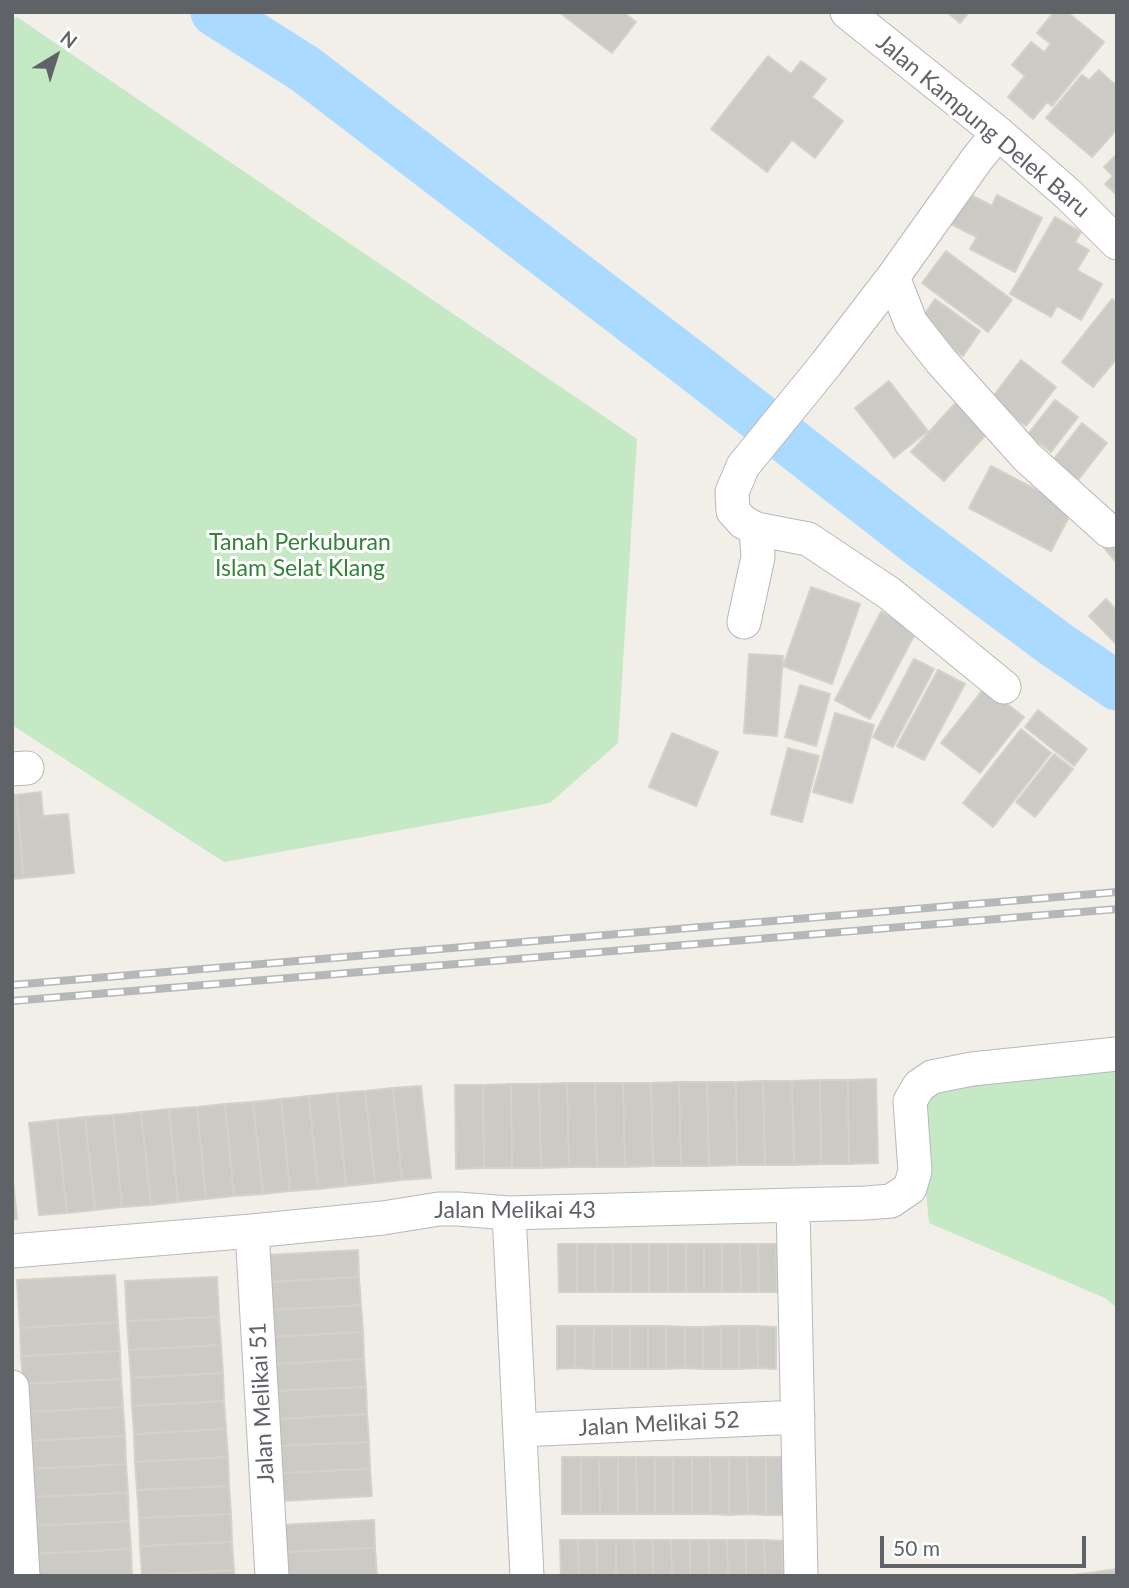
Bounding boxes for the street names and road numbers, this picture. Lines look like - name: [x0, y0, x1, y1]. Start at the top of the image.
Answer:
- street label: Jalan Kampung Delek Baru: [871, 29, 1095, 223]
- street label: Jalan Melikai 43: [434, 1197, 596, 1225]
- street label: Jalan Melikai 51: [244, 1322, 280, 1484]
- street label: Jalan Melikai 52: [578, 1406, 740, 1442]

